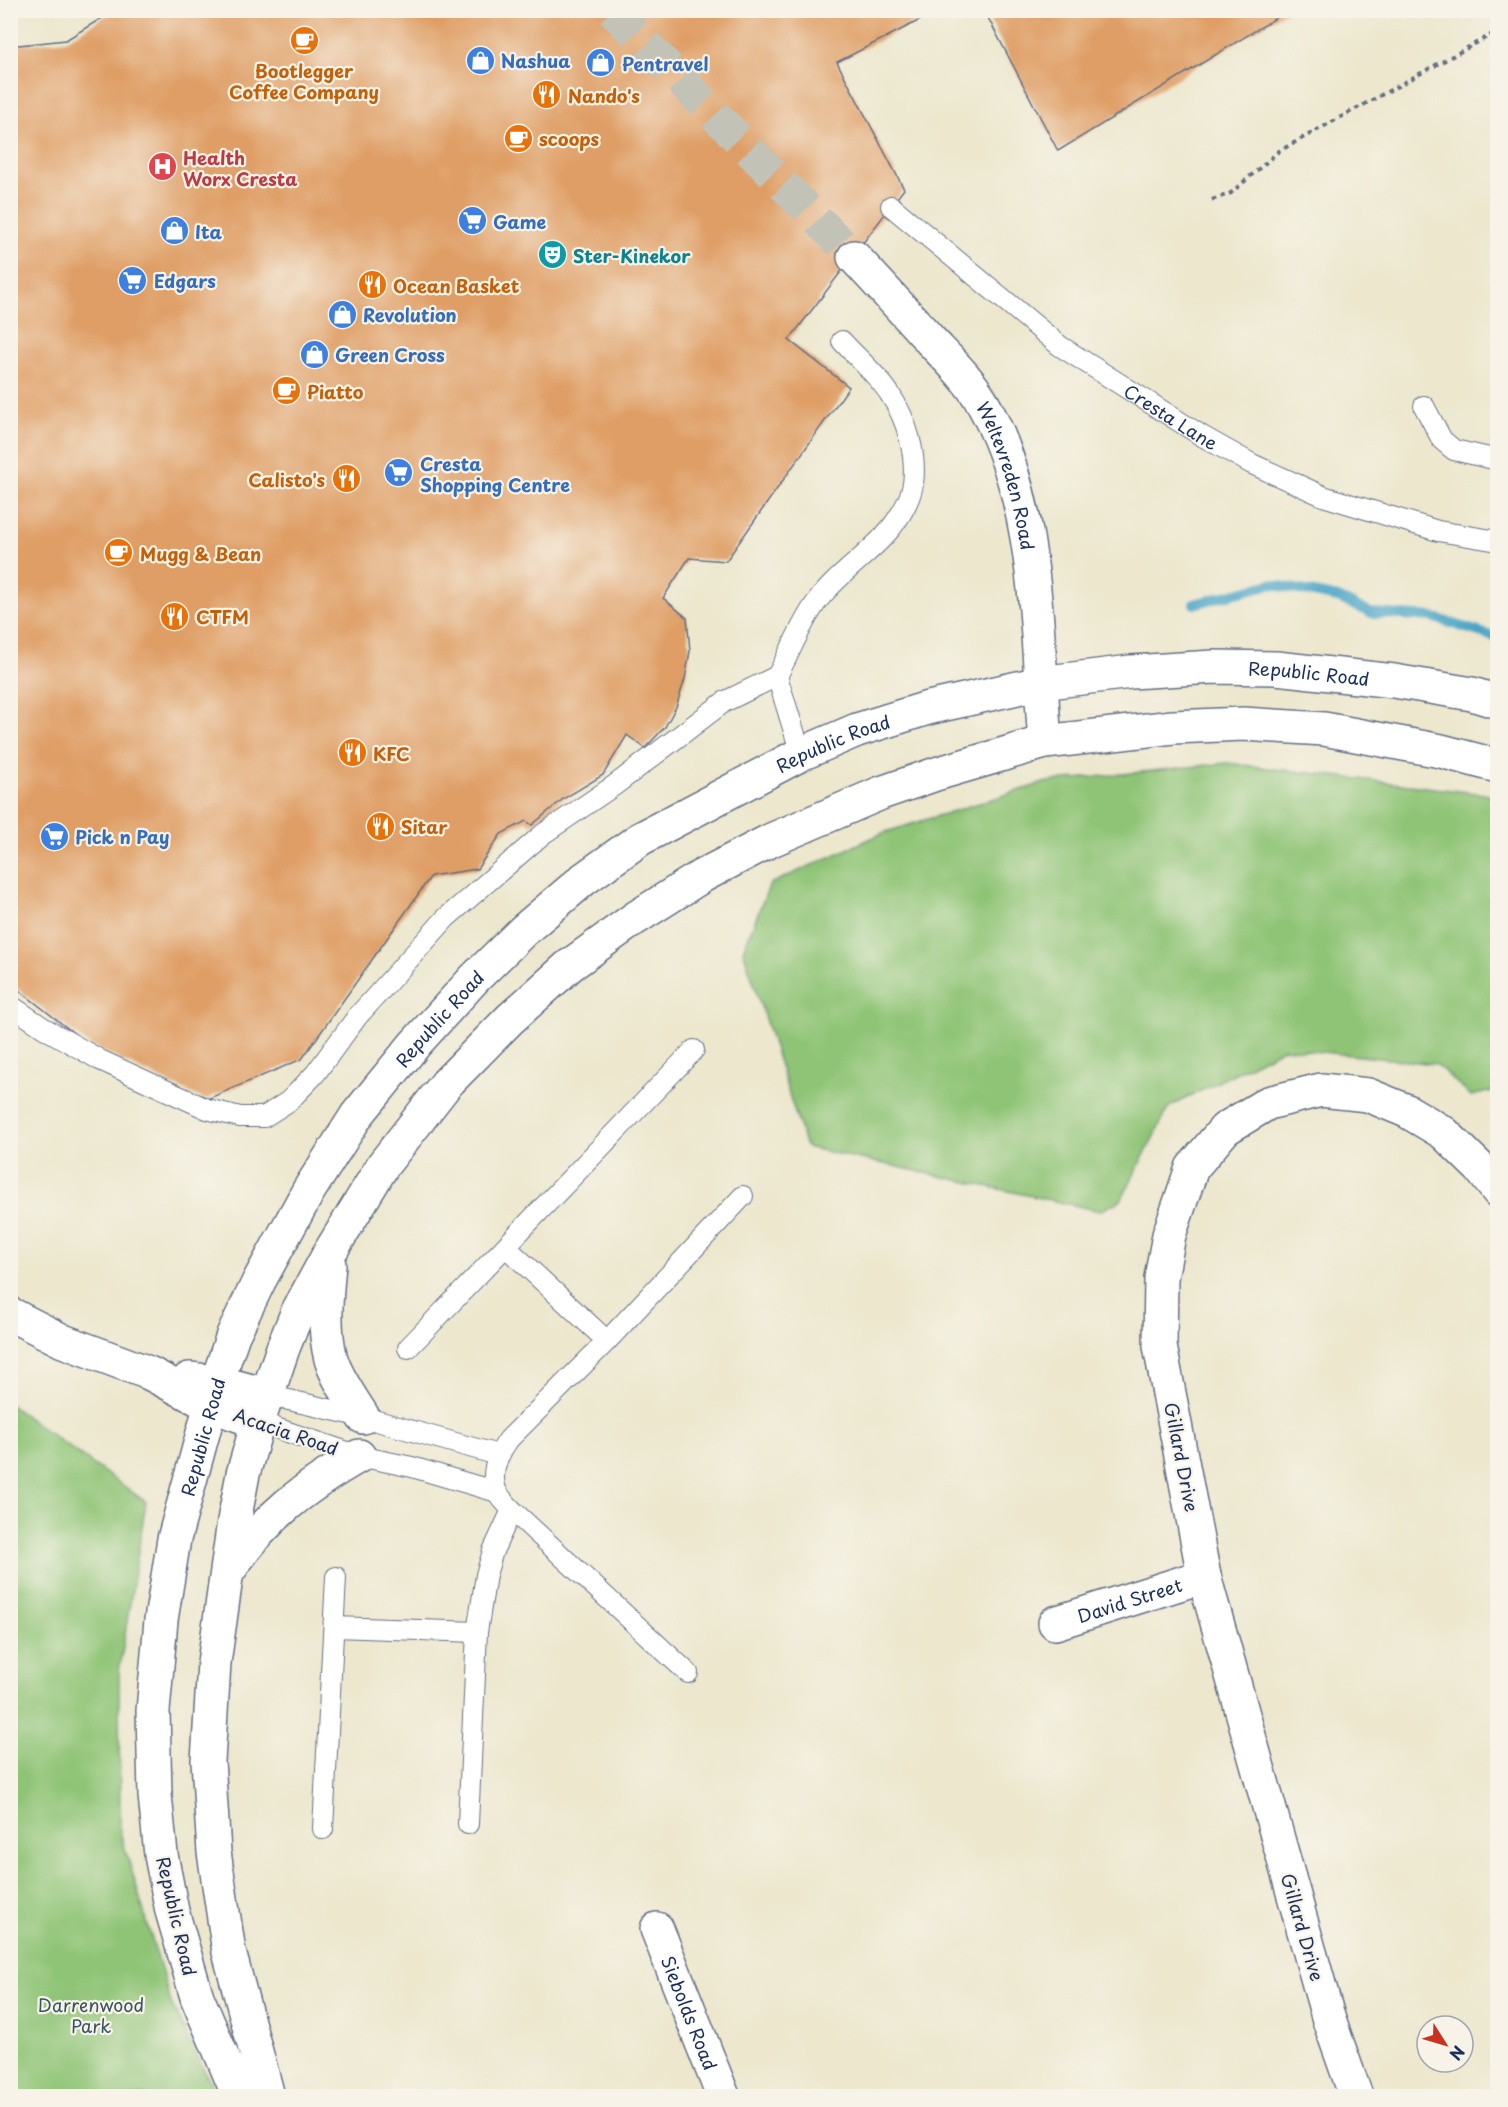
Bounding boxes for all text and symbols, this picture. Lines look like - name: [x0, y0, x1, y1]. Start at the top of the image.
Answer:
- cafe icon: Bootlegger Coffee Company: [288, 25, 320, 57]
- shop icon: Nashua: [464, 44, 496, 76]
- place label: Nashua: [501, 47, 571, 74]
- shop icon: Pentravel: [585, 47, 617, 79]
- place label: Pentravel: [622, 50, 708, 77]
- place label: Bootlegger Coffee Company: [229, 57, 379, 105]
- restaurant icon: Nando's: [531, 79, 563, 111]
- place label: Nando's: [568, 82, 640, 109]
- cafe icon: scoops: [502, 122, 534, 154]
- place label: scoops: [539, 125, 600, 152]
- place label: Health Worx Cresta: [183, 144, 297, 192]
- hospital icon: Health Worx Cresta: [146, 151, 178, 183]
- supermarket icon: Game: [456, 205, 488, 237]
- place label: Game: [493, 208, 546, 235]
- shop icon: Ita: [158, 215, 190, 247]
- place label: Ita: [195, 218, 223, 245]
- theatre icon: Ster-Kinekor: [536, 239, 568, 271]
- place label: Ster-Kinekor: [573, 242, 691, 269]
- supermarket icon: Edgars: [117, 264, 149, 296]
- place label: Edgars: [154, 267, 216, 294]
- restaurant icon: Ocean Basket: [356, 269, 388, 301]
- place label: Ocean Basket: [393, 272, 520, 299]
- shop icon: Revolution: [326, 298, 358, 330]
- place label: Revolution: [363, 301, 457, 328]
- shop icon: Green Cross: [298, 338, 330, 370]
- place label: Green Cross: [335, 341, 445, 368]
- cafe icon: Piatto: [270, 375, 302, 407]
- street label: Cresta Lane: [1119, 377, 1223, 456]
- place label: Piatto: [307, 378, 364, 405]
- street label: Weltevreden Road: [971, 396, 1042, 552]
- place label: Cresta Shopping Centre: [420, 450, 570, 498]
- supermarket icon: Cresta Shopping Centre: [383, 457, 415, 489]
- restaurant icon: Calisto's: [330, 463, 362, 495]
- place label: Calisto's: [248, 466, 325, 493]
- cafe icon: Mugg & Bean: [103, 537, 135, 569]
- place label: Mugg & Bean: [140, 540, 261, 567]
- restaurant icon: CTFM: [159, 600, 191, 632]
- place label: CTFM: [196, 603, 249, 630]
- street label: Republic Road: [1248, 654, 1371, 692]
- street label: Republic Road: [771, 707, 893, 779]
- restaurant icon: KFC: [336, 737, 368, 769]
- place label: KFC: [373, 740, 410, 767]
- restaurant icon: Sitar: [364, 810, 396, 842]
- place label: Sitar: [401, 813, 448, 840]
- supermarket icon: Pick n Pay: [38, 820, 70, 852]
- place label: Pick n Pay: [75, 823, 169, 850]
- street label: Republic Road: [388, 964, 489, 1072]
- street label: Republic Road: [173, 1374, 231, 1499]
- street label: Acacia Road: [230, 1400, 342, 1462]
- street label: Gillard Drive: [1158, 1400, 1206, 1514]
- street label: David Street: [1074, 1570, 1185, 1629]
- street label: Republic Road: [150, 1854, 204, 1978]
- street label: Gillard Drive: [1275, 1870, 1331, 1984]
- street label: Siebolds Road: [655, 1952, 725, 2074]
- park label: Darrenwood Park: [38, 1991, 144, 2039]
- north arrow: [1415, 2014, 1475, 2074]
- text: N: [1444, 2041, 1471, 2066]

